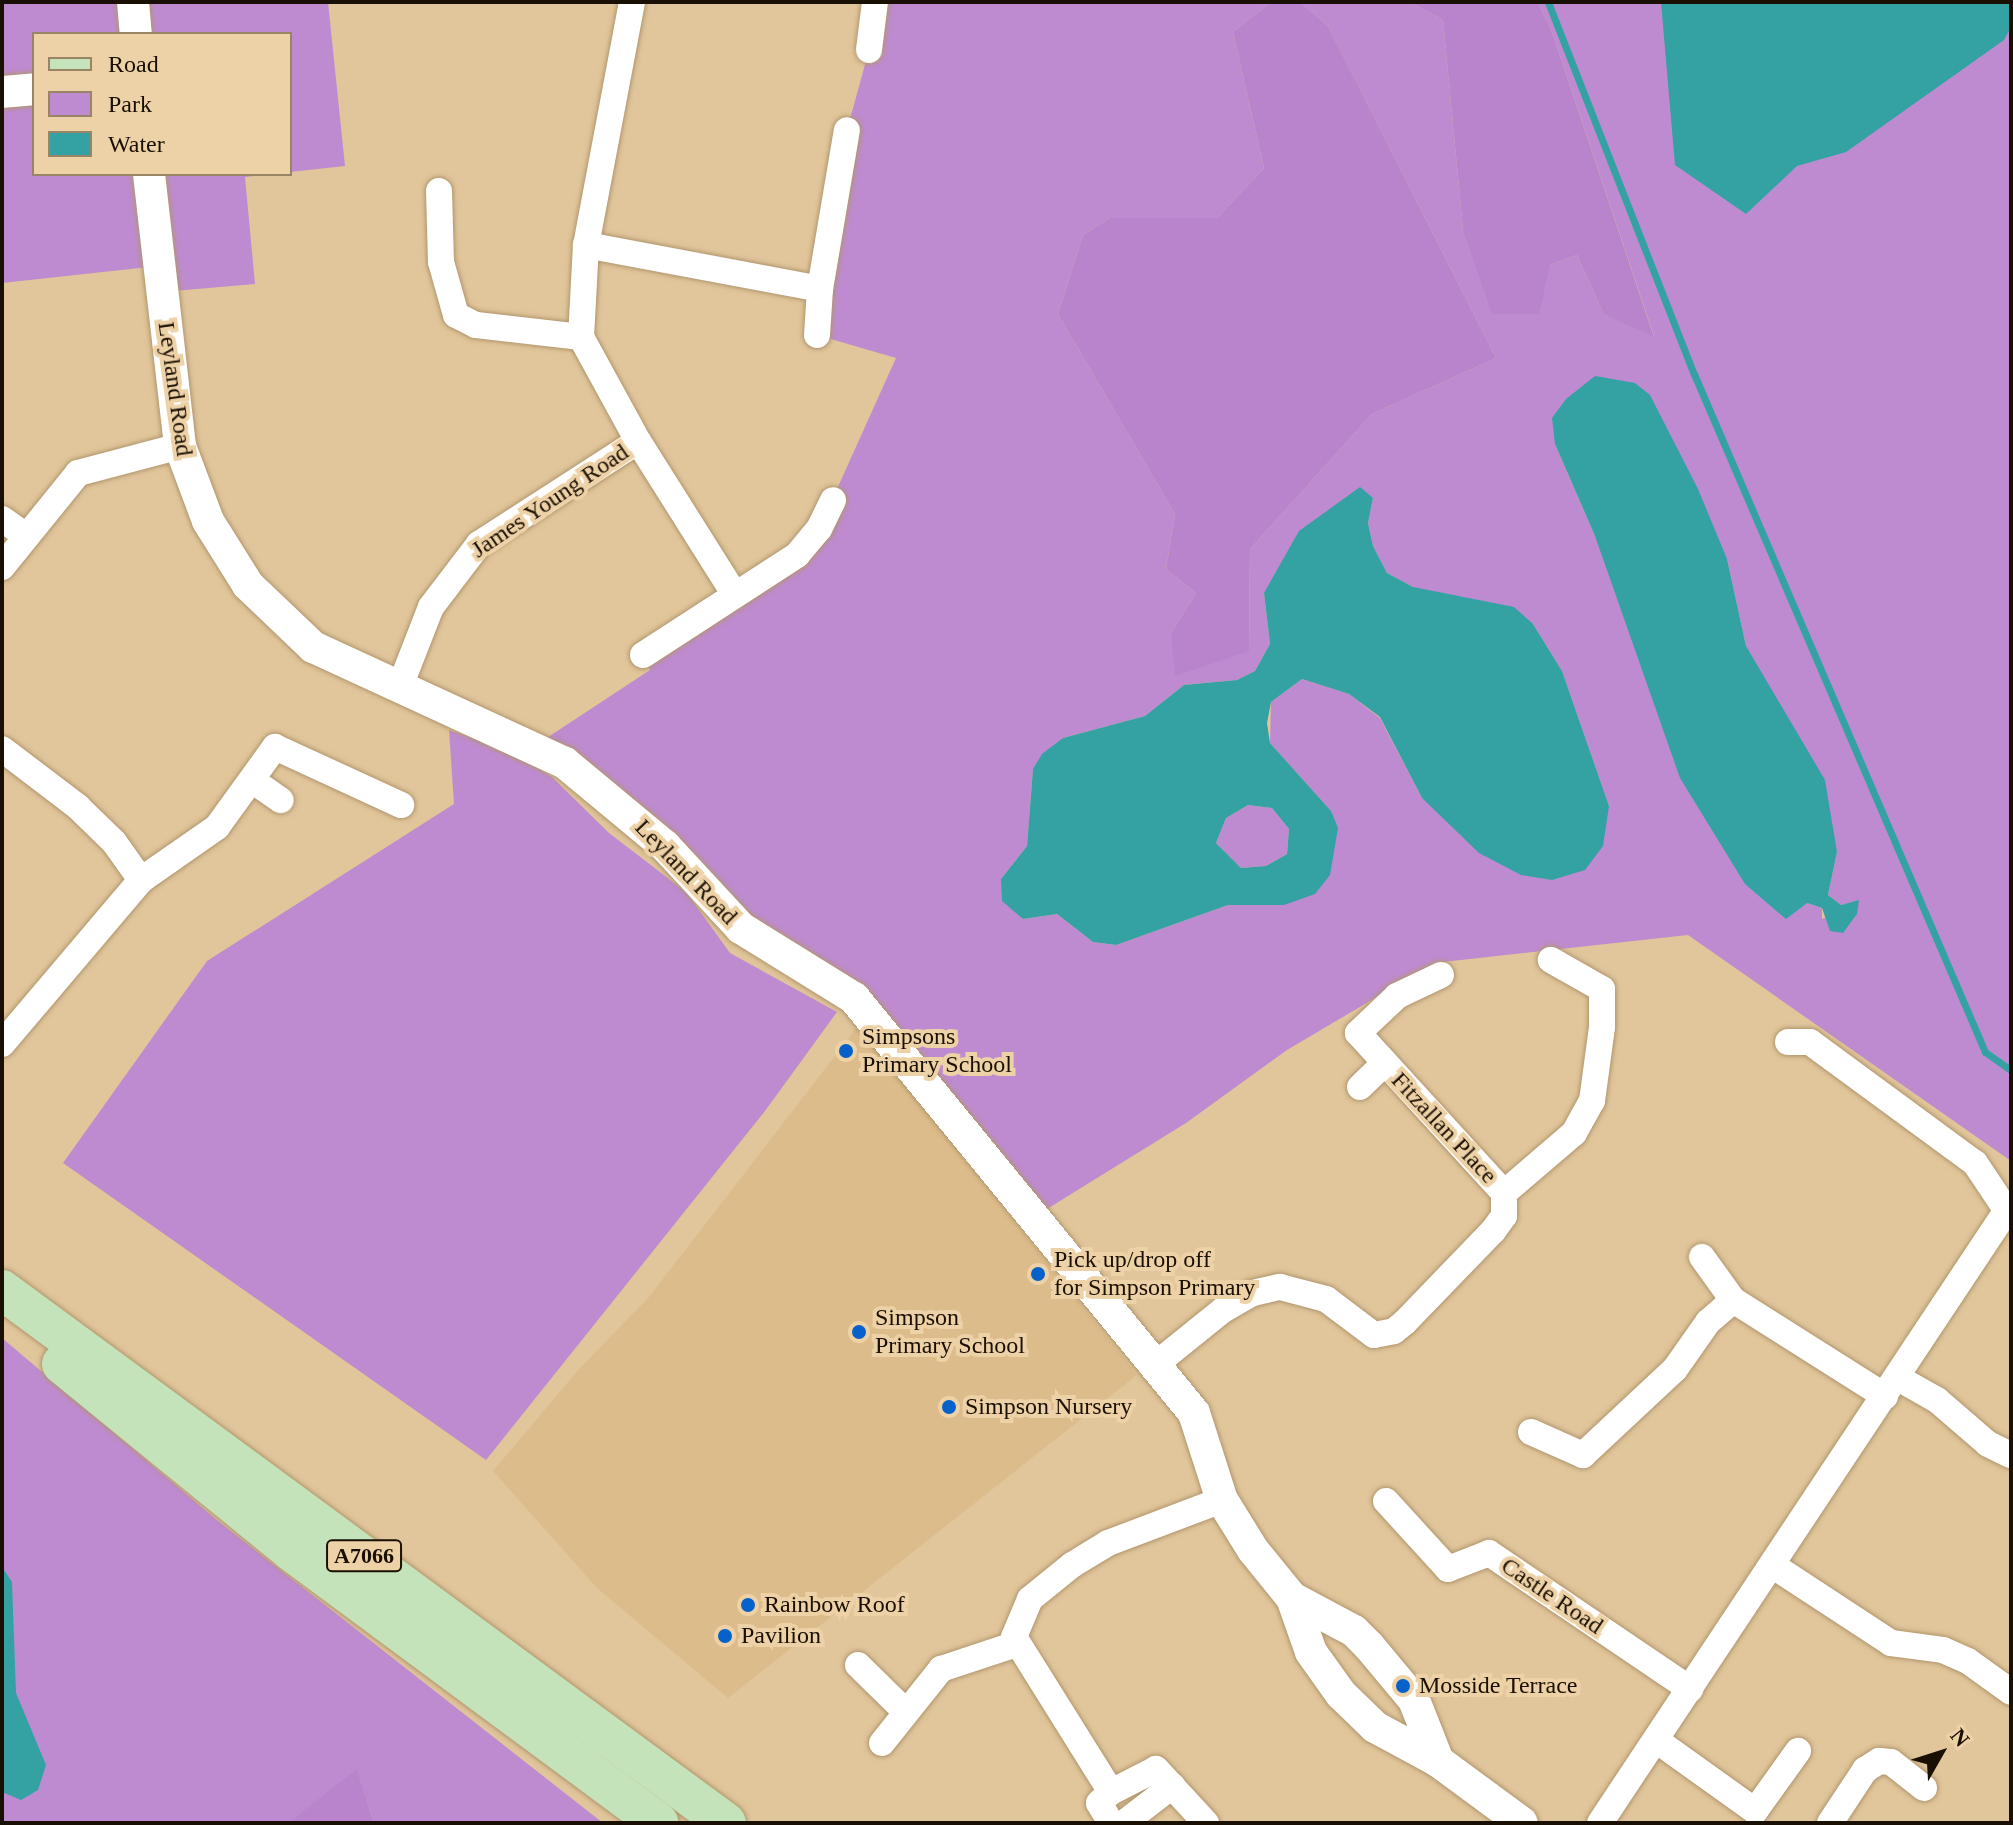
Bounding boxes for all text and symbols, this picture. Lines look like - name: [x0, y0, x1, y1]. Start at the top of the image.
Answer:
- legend: [32, 32, 292, 176]
- text: Road: [108, 51, 159, 77]
- text: Park: [108, 91, 152, 117]
- text: Water: [108, 131, 165, 157]
- street label: Leyland Road: [151, 320, 199, 458]
- street label: James Young Road: [466, 438, 634, 564]
- street label: Leyland Road: [629, 813, 743, 931]
- place label: Simpsons Primary School: [862, 1023, 1012, 1079]
- marker: Simpsons Primary School: [837, 1042, 855, 1060]
- street label: Fitzallan Place: [1385, 1066, 1503, 1190]
- place label: Pick up/drop off for Simpson Primary: [1054, 1246, 1255, 1302]
- marker: Pick up/drop off for Simpson Primary: [1029, 1265, 1047, 1283]
- place label: Simpson Primary School: [875, 1304, 1025, 1360]
- marker: Simpson Primary School: [850, 1323, 868, 1341]
- place label: Simpson Nursery: [965, 1393, 1132, 1421]
- marker: Simpson Nursery: [940, 1398, 958, 1416]
- road number: A7066: [326, 1538, 402, 1574]
- street label: Castle Road: [1496, 1551, 1608, 1641]
- place label: Rainbow Roof: [764, 1591, 905, 1619]
- marker: Rainbow Roof: [739, 1596, 757, 1614]
- place label: Pavilion: [741, 1622, 821, 1650]
- marker: Pavilion: [716, 1627, 734, 1645]
- place label: Mosside Terrace: [1419, 1672, 1578, 1700]
- marker: Mosside Terrace: [1394, 1677, 1412, 1695]
- north arrow: [1901, 1713, 1981, 1793]
- text: N: [1945, 1724, 1975, 1752]

